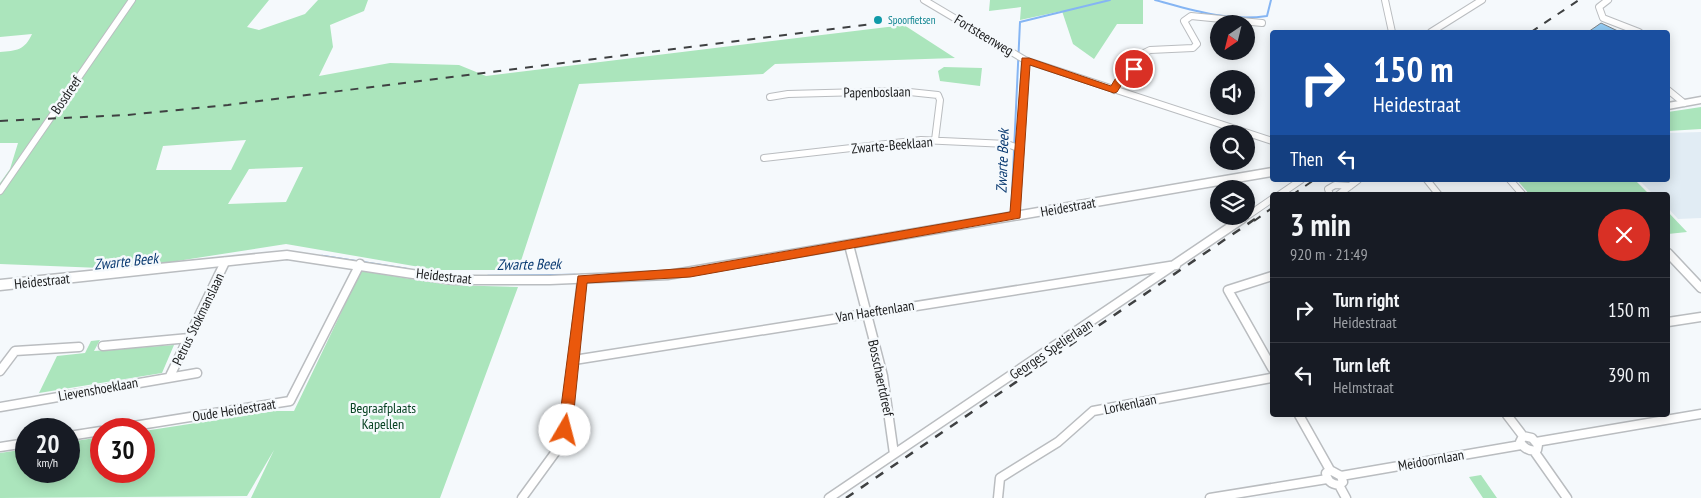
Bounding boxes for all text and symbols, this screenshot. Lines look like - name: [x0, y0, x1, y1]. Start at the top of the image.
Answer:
- street label: Fortsteenweg: [951, 10, 1017, 60]
- place label: Spoorfietsen: [888, 13, 936, 27]
- marker: Spoorfietsen: [872, 14, 884, 26]
- north arrow: [1210, 15, 1255, 60]
- map controls: [1210, 15, 1255, 225]
- text: 150 m: [1373, 46, 1454, 92]
- pin: [1113, 48, 1155, 90]
- icon: right: [1290, 50, 1355, 115]
- icon: arrive: [1120, 55, 1148, 83]
- button: sound: [1210, 70, 1255, 115]
- street label: Bosdreef: [47, 72, 86, 118]
- street label: Papenboslaan: [843, 82, 911, 102]
- text: Heidestraat: [1373, 90, 1460, 118]
- button: search: [1210, 125, 1255, 170]
- water label: Zwarte Beek: [991, 126, 1013, 193]
- street label: Zwarte-Beeklaan: [851, 132, 933, 158]
- icon: left: [1333, 145, 1361, 173]
- text: Then: [1290, 147, 1323, 171]
- button: layers: [1210, 180, 1255, 225]
- street label: Heidestraat: [1039, 193, 1097, 221]
- text: 3 min: [1290, 205, 1351, 244]
- button: close: [1598, 209, 1650, 261]
- text: 920 m · 21:49: [1290, 244, 1368, 264]
- water label: Zwarte Beek: [93, 248, 161, 274]
- water label: Zwarte Beek: [497, 254, 563, 274]
- street label: Heidestraat: [415, 264, 473, 288]
- street label: Heidestraat: [13, 269, 71, 293]
- street label: Petrus Stokmanslaan: [168, 270, 228, 368]
- text: Turn right: [1333, 288, 1399, 312]
- street label: Van Haeftenlaan: [833, 296, 916, 326]
- icon: right: [1290, 296, 1318, 324]
- text: 150 m: [1608, 298, 1650, 322]
- text: Heidestraat: [1333, 312, 1397, 332]
- street label: Georges Spelierlaan: [1006, 315, 1096, 383]
- street label: Bosschaertdreef: [864, 338, 898, 418]
- text: Turn left: [1333, 353, 1390, 377]
- icon: left: [1290, 361, 1318, 389]
- text: 390 m: [1608, 363, 1650, 387]
- street label: Lievenshoeklaan: [57, 373, 139, 405]
- text: Helmstraat: [1333, 377, 1394, 397]
- street label: Lorkenlaan: [1102, 390, 1158, 418]
- street label: Oude Heidestraat: [191, 395, 277, 425]
- park label: Begraafplaats Kapellen: [350, 399, 416, 433]
- position arrow: [538, 403, 590, 455]
- speed limit sign: 30: [90, 418, 155, 483]
- text: 20: [36, 428, 59, 460]
- street label: Meidoornlaan: [1397, 445, 1465, 475]
- text: km/h: [37, 455, 58, 470]

